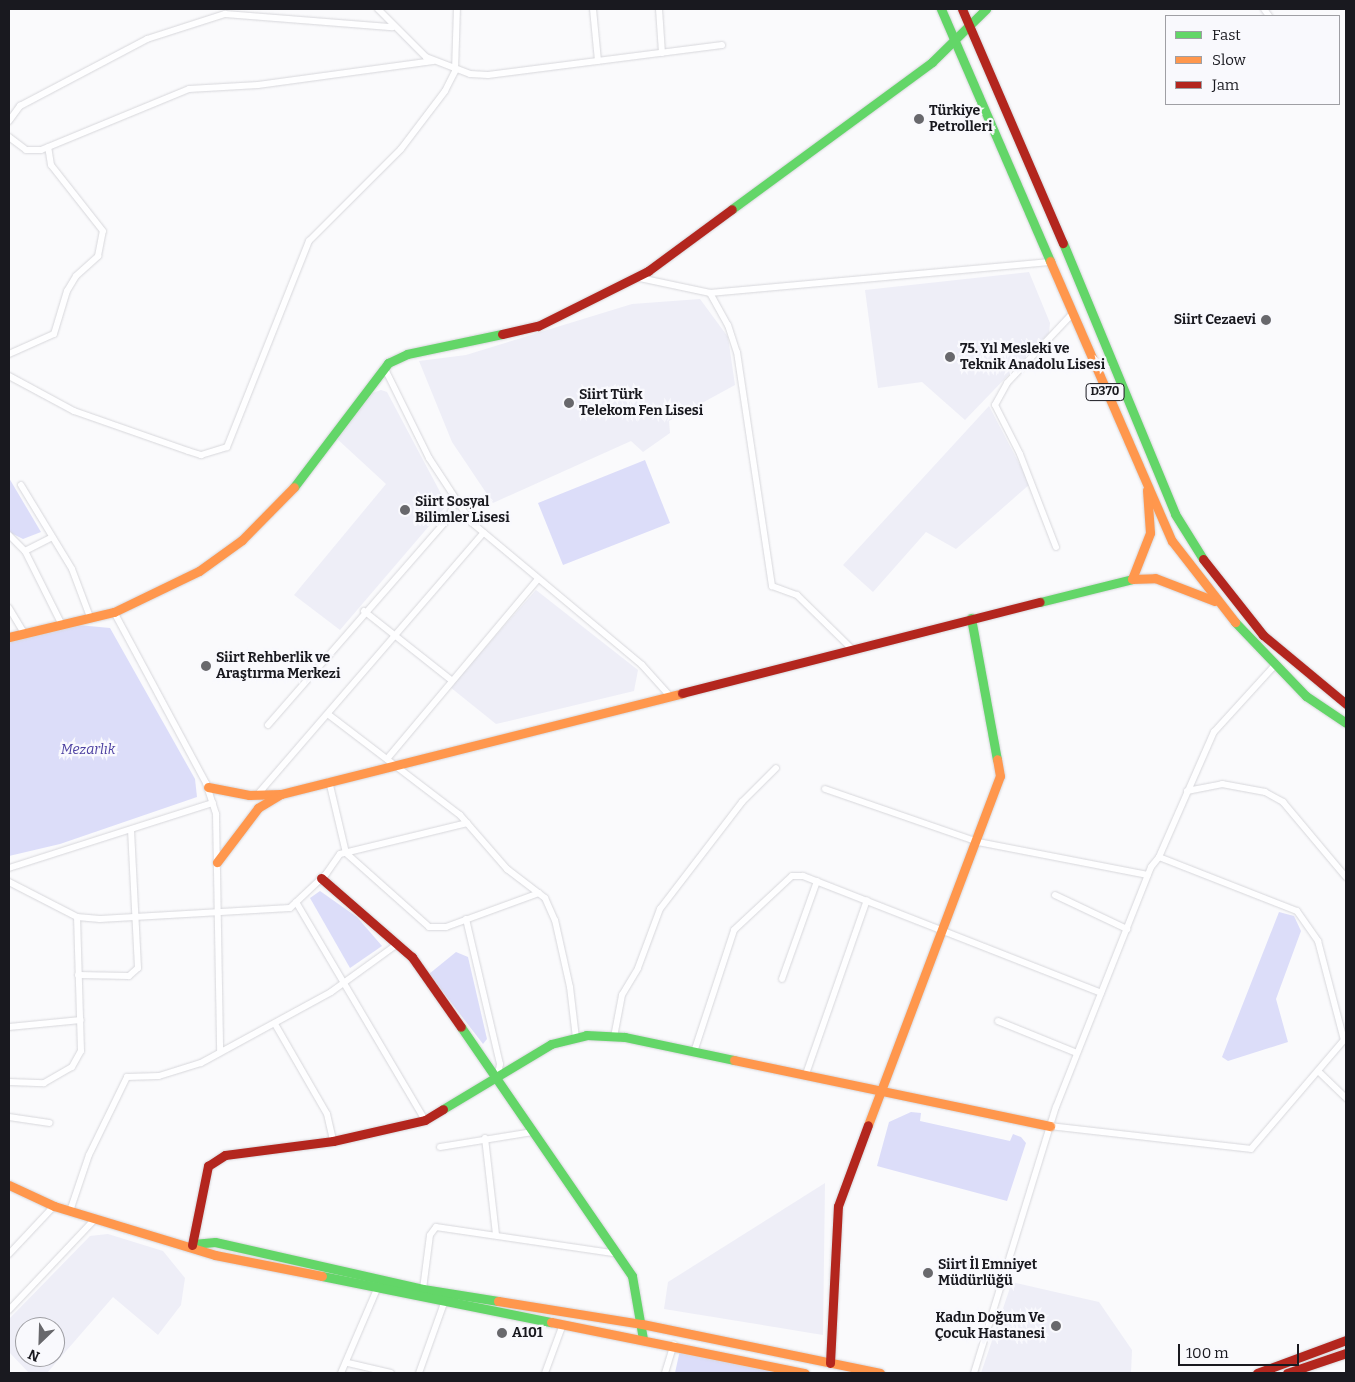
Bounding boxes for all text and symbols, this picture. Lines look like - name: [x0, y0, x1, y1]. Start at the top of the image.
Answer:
- legend: [1165, 15, 1340, 105]
- text: Fast: [1212, 26, 1241, 44]
- text: Slow: [1212, 51, 1246, 69]
- text: Jam: [1212, 76, 1239, 94]
- place label: Türkiye Petrolleri: [929, 103, 992, 136]
- marker: Türkiye Petrolleri: [913, 113, 925, 125]
- place label: Siirt Cezaevi: [1174, 312, 1256, 328]
- marker: Siirt Cezaevi: [1260, 314, 1272, 326]
- place label: 75. Yıl Mesleki ve Teknik Anadolu Lisesi: [960, 341, 1105, 374]
- marker: 75. Yıl Mesleki ve Teknik Anadolu Lisesi: [944, 351, 956, 363]
- road number: D370: [1085, 382, 1125, 402]
- place label: Siirt Türk Telekom Fen Lisesi: [579, 387, 703, 420]
- marker: Siirt Türk Telekom Fen Lisesi: [563, 397, 575, 409]
- place label: Siirt Sosyal Bilimler Lisesi: [415, 494, 510, 526]
- marker: Siirt Sosyal Bilimler Lisesi: [399, 504, 411, 516]
- place label: Siirt Rehberlik ve Araştırma Merkezi: [216, 650, 340, 682]
- marker: Siirt Rehberlik ve Araştırma Merkezi: [200, 660, 212, 672]
- park label: Mezarlık: [61, 742, 115, 758]
- place label: Siirt İl Emniyet Müdürlüğü: [938, 1257, 1037, 1290]
- marker: Siirt İl Emniyet Müdürlüğü: [922, 1267, 934, 1279]
- place label: Kadın Doğum Ve Çocuk Hastanesi: [935, 1310, 1045, 1342]
- north arrow: [15, 1317, 65, 1367]
- marker: Kadın Doğum Ve Çocuk Hastanesi: [1049, 1319, 1063, 1333]
- place label: A101: [512, 1325, 543, 1341]
- marker: A101: [496, 1327, 508, 1339]
- scale bar: [1180, 1334, 1301, 1366]
- text: 100 m: [1186, 1344, 1229, 1362]
- text: N: [26, 1345, 42, 1365]

